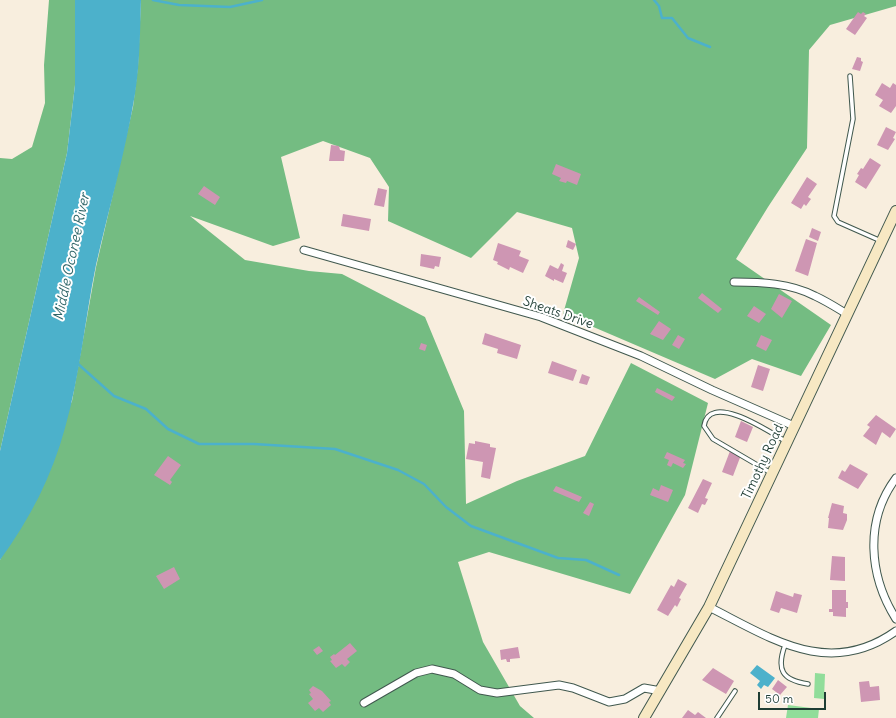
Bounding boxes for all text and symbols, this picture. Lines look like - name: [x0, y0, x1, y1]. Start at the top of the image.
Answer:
- water label: Middle Oconee River: [50, 192, 94, 322]
- street label: Sheats Drive: [521, 294, 595, 332]
- street label: Timothy Road: [739, 422, 787, 502]
- scale bar: [760, 684, 828, 710]
- text: 50 m: [765, 691, 793, 706]

